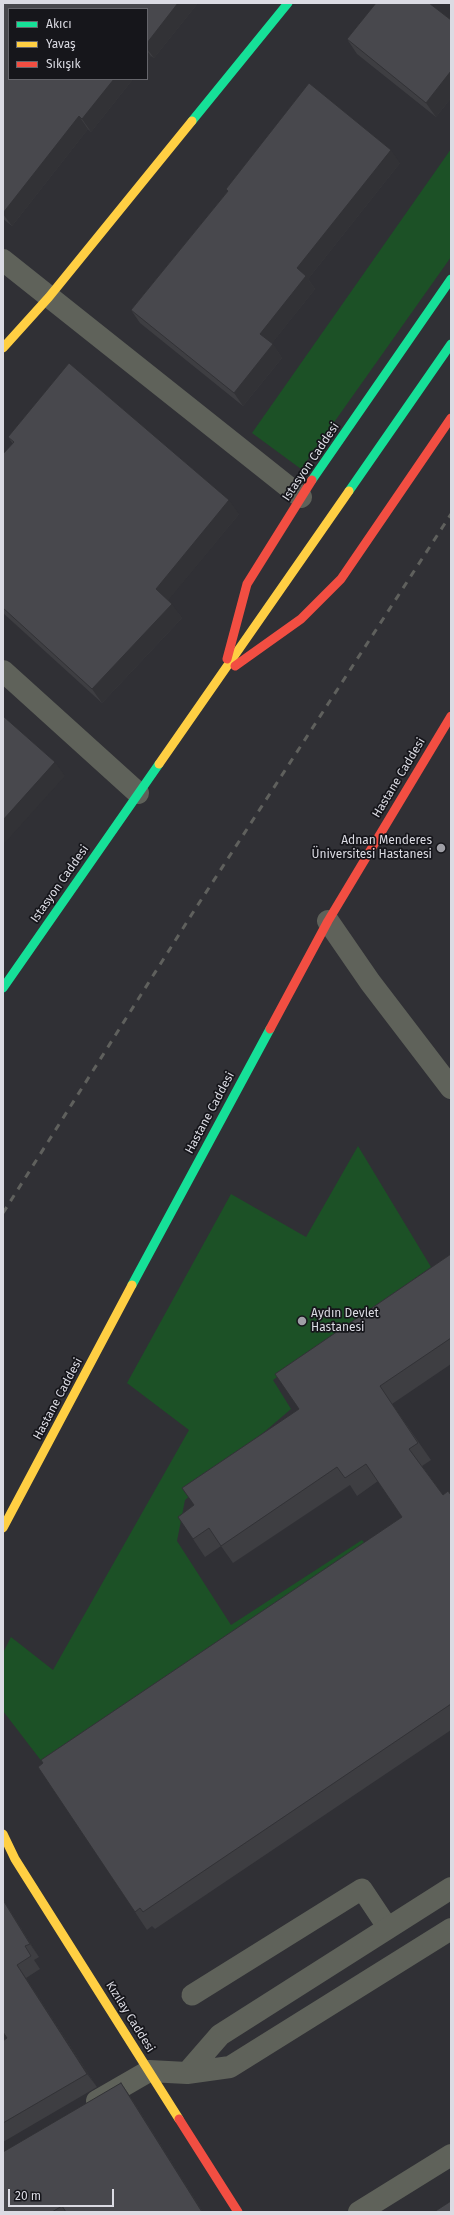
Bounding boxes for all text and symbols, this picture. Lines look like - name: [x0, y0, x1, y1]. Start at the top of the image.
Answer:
- legend: [8, 8, 148, 80]
- text: Akıcı: [46, 17, 72, 31]
- text: Yavaş: [46, 37, 76, 51]
- text: Sıkışık: [46, 57, 81, 71]
- street label: Istasyon Caddesi: [280, 420, 342, 504]
- street label: Hastane Caddesi: [369, 735, 429, 821]
- place label: Adnan Menderes Üniversitesi Hastanesi: [311, 834, 432, 862]
- street label: Istasyon Caddesi: [28, 842, 92, 926]
- marker: Adnan Menderes Üniversitesi Hastanesi: [435, 842, 447, 854]
- street label: Hastane Caddesi: [182, 1070, 238, 1156]
- place label: Aydın Devlet Hastanesi: [311, 1307, 379, 1335]
- marker: Aydın Devlet Hastanesi: [296, 1315, 308, 1327]
- street label: Hastane Caddesi: [30, 1356, 86, 1442]
- street label: Kızılay Caddesi: [102, 1979, 158, 2055]
- scale bar: [10, 2181, 116, 2207]
- text: 20 m: [15, 2189, 41, 2203]

